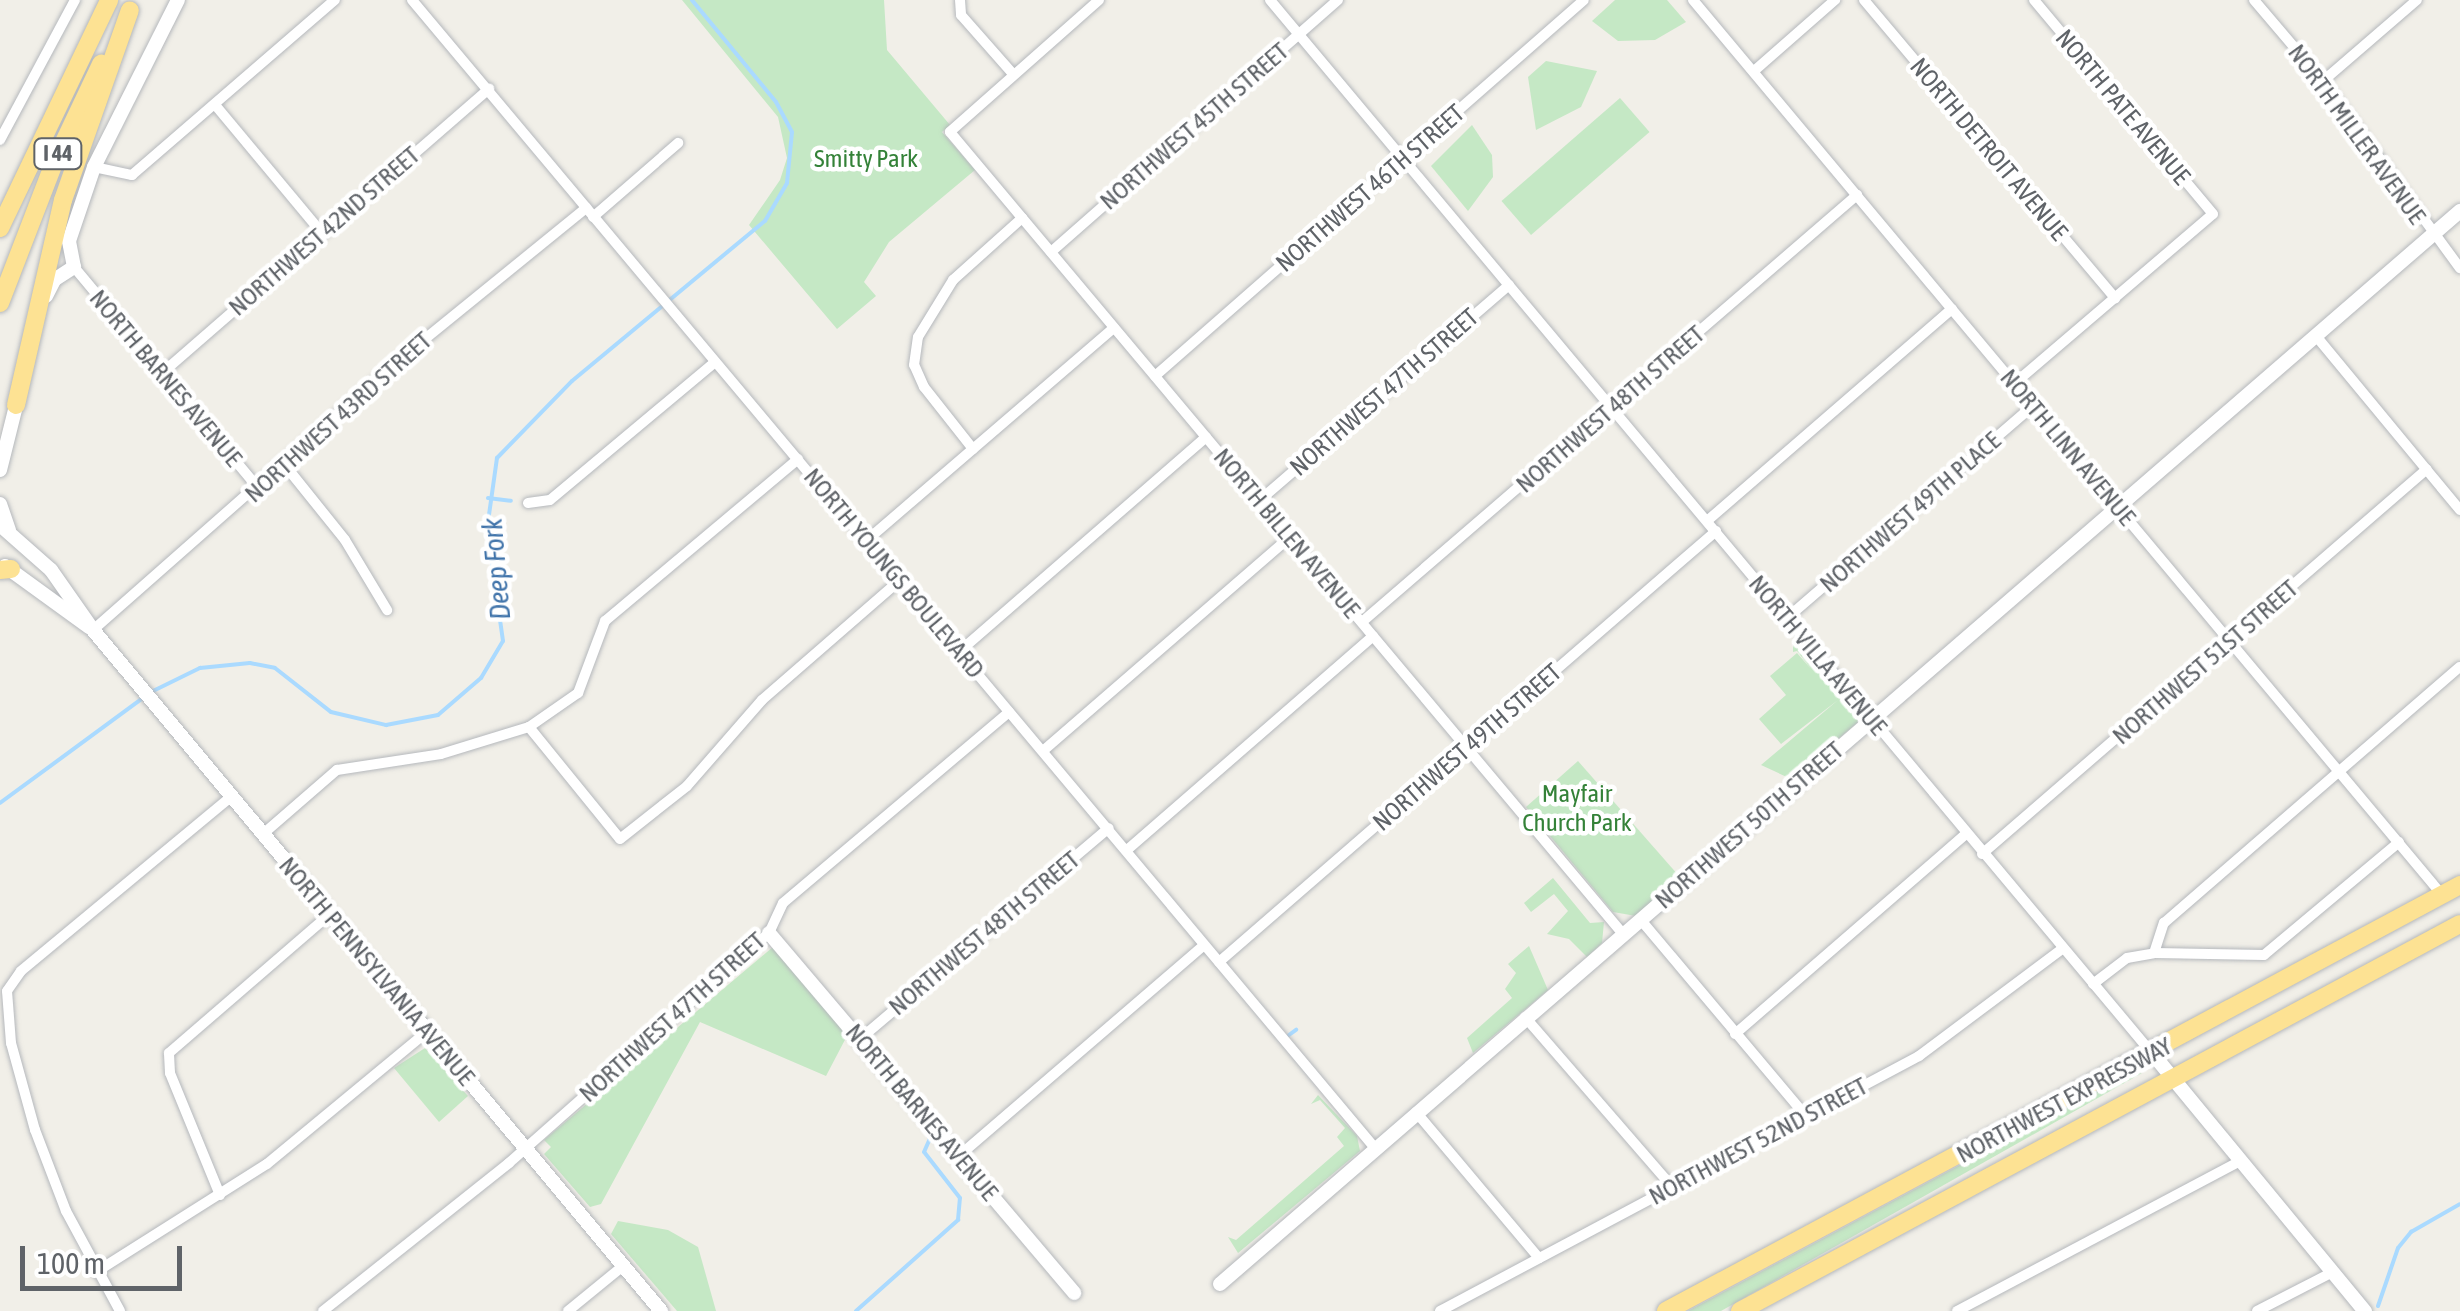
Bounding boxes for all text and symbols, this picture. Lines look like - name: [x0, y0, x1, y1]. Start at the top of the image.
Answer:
- street label: NORTH PATE AVENUE: [2049, 23, 2197, 191]
- street label: NORTHWEST 45TH STREET: [1094, 36, 1294, 216]
- street label: NORTH MILLER AVENUE: [2282, 38, 2432, 230]
- street label: NORTH DETROIT AVENUE: [1904, 52, 2074, 246]
- street label: NORTHWEST 46TH STREET: [1270, 98, 1470, 278]
- road number: I 44: [33, 137, 83, 171]
- street label: NORTHWEST 42ND STREET: [222, 140, 426, 322]
- park label: Smitty Park: [814, 143, 918, 173]
- street label: NORTH BARNES AVENUE: [83, 284, 249, 472]
- street label: NORTHWEST 47TH STREET: [1284, 302, 1484, 482]
- street label: NORTHWEST 48TH STREET: [1510, 319, 1710, 499]
- street label: NORTHWEST 43RD STREET: [239, 325, 437, 509]
- street label: NORTH LINN AVENUE: [1994, 363, 2142, 531]
- street label: NORTHWEST 49TH PLACE: [1814, 425, 2006, 599]
- street label: NORTH BILLEN AVENUE: [1207, 442, 1367, 624]
- street label: NORTH YOUNGS BOULEVARD: [798, 462, 990, 684]
- water label: Deep Fork: [475, 517, 517, 621]
- street label: NORTH VILLA AVENUE: [1742, 569, 1894, 741]
- street label: NORTHWEST 51ST STREET: [2106, 573, 2304, 751]
- street label: NORTHWEST 49TH STREET: [1367, 657, 1567, 837]
- street label: NORTHWEST 50TH STREET: [1649, 735, 1849, 915]
- park label: Mayfair Church Park: [1522, 779, 1632, 838]
- street label: NORTHWEST 48TH STREET: [883, 844, 1085, 1022]
- street label: NORTH PENNSYLVANIA AVENUE: [273, 851, 481, 1091]
- street label: NORTHWEST 47TH STREET: [573, 926, 771, 1108]
- street label: NORTH BARNES AVENUE: [839, 1018, 1005, 1206]
- street label: NORTHWEST EXPRESSWAY: [1951, 1031, 2177, 1169]
- street label: NORTHWEST 52ND STREET: [1644, 1071, 1872, 1211]
- scale bar: [25, 1226, 188, 1288]
- text: 100 m: [37, 1246, 105, 1280]

